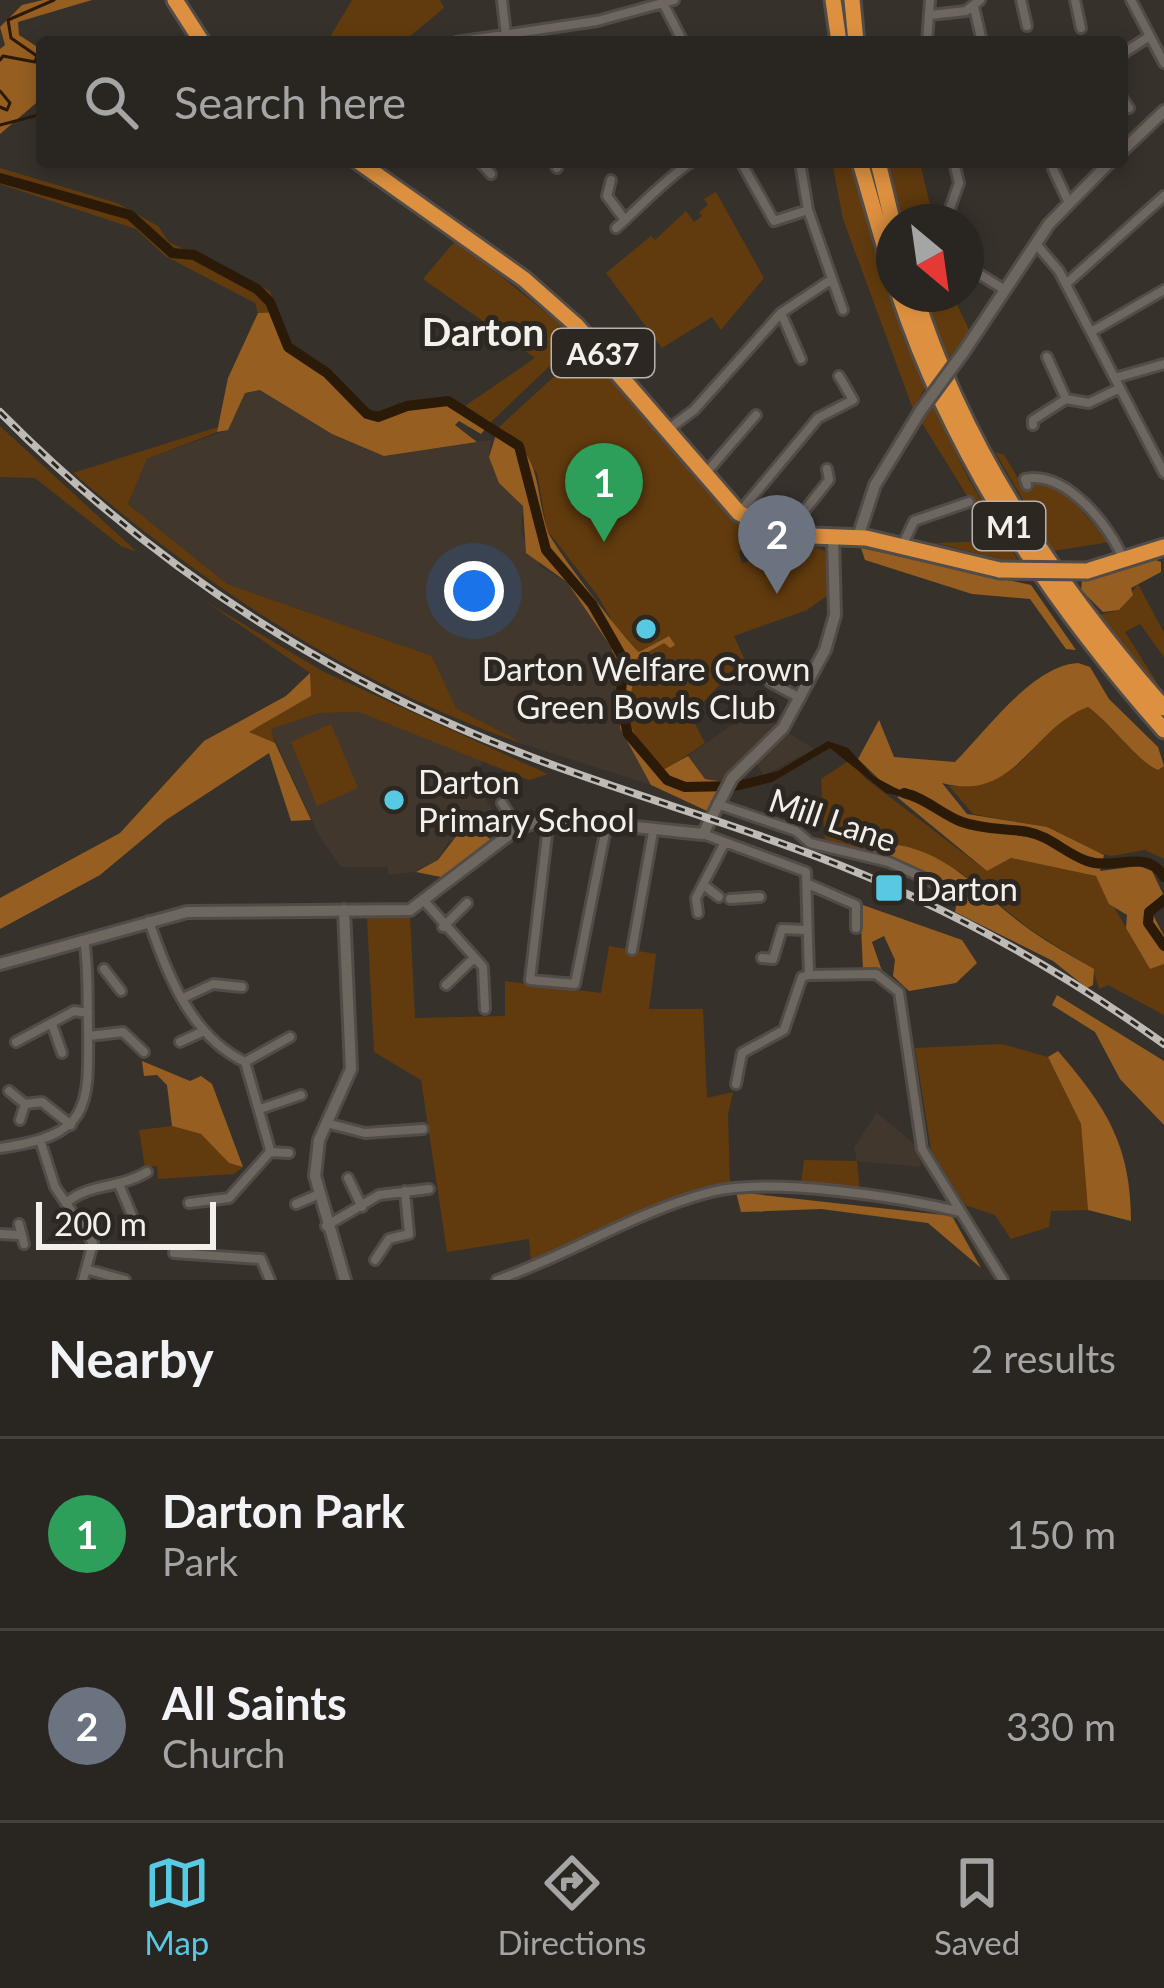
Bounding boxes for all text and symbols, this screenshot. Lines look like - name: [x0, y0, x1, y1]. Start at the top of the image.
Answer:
- search box: [36, 36, 1128, 168]
- icon: search: [78, 69, 144, 135]
- text: Search here: [174, 75, 406, 129]
- north arrow: [876, 204, 984, 312]
- district label: Darton: [422, 308, 544, 354]
- road number: A637: [552, 329, 654, 377]
- pin: 1: [565, 443, 643, 542]
- pin: 2: [738, 495, 816, 594]
- road number: M1: [973, 502, 1045, 550]
- your location: [444, 561, 504, 621]
- marker: Darton Welfare Crown Green Bowls Club: [633, 616, 659, 642]
- place label: Darton Welfare Crown Green Bowls Club: [482, 648, 810, 726]
- place label: Darton Primary School: [418, 761, 635, 839]
- street label: Mill Lane: [764, 779, 902, 859]
- marker: Darton Primary School: [381, 787, 407, 813]
- place label: Darton: [916, 868, 1018, 908]
- marker: Darton: [873, 872, 905, 904]
- scale bar: [36, 1196, 216, 1249]
- text: 200 m: [54, 1203, 147, 1243]
- text: Nearby: [48, 1328, 214, 1389]
- text: 2 results: [971, 1335, 1116, 1381]
- text: Darton Park: [162, 1484, 405, 1538]
- text: 1: [76, 1511, 98, 1557]
- text: 150 m: [1006, 1511, 1116, 1557]
- text: Park: [162, 1538, 238, 1584]
- text: All Saints: [162, 1676, 347, 1730]
- text: 2: [76, 1703, 98, 1749]
- text: 330 m: [1006, 1703, 1116, 1749]
- text: Church: [162, 1730, 285, 1776]
- tab: Map: [144, 1850, 210, 1962]
- tab: Directions: [497, 1850, 646, 1962]
- tab: Saved: [934, 1850, 1020, 1962]

